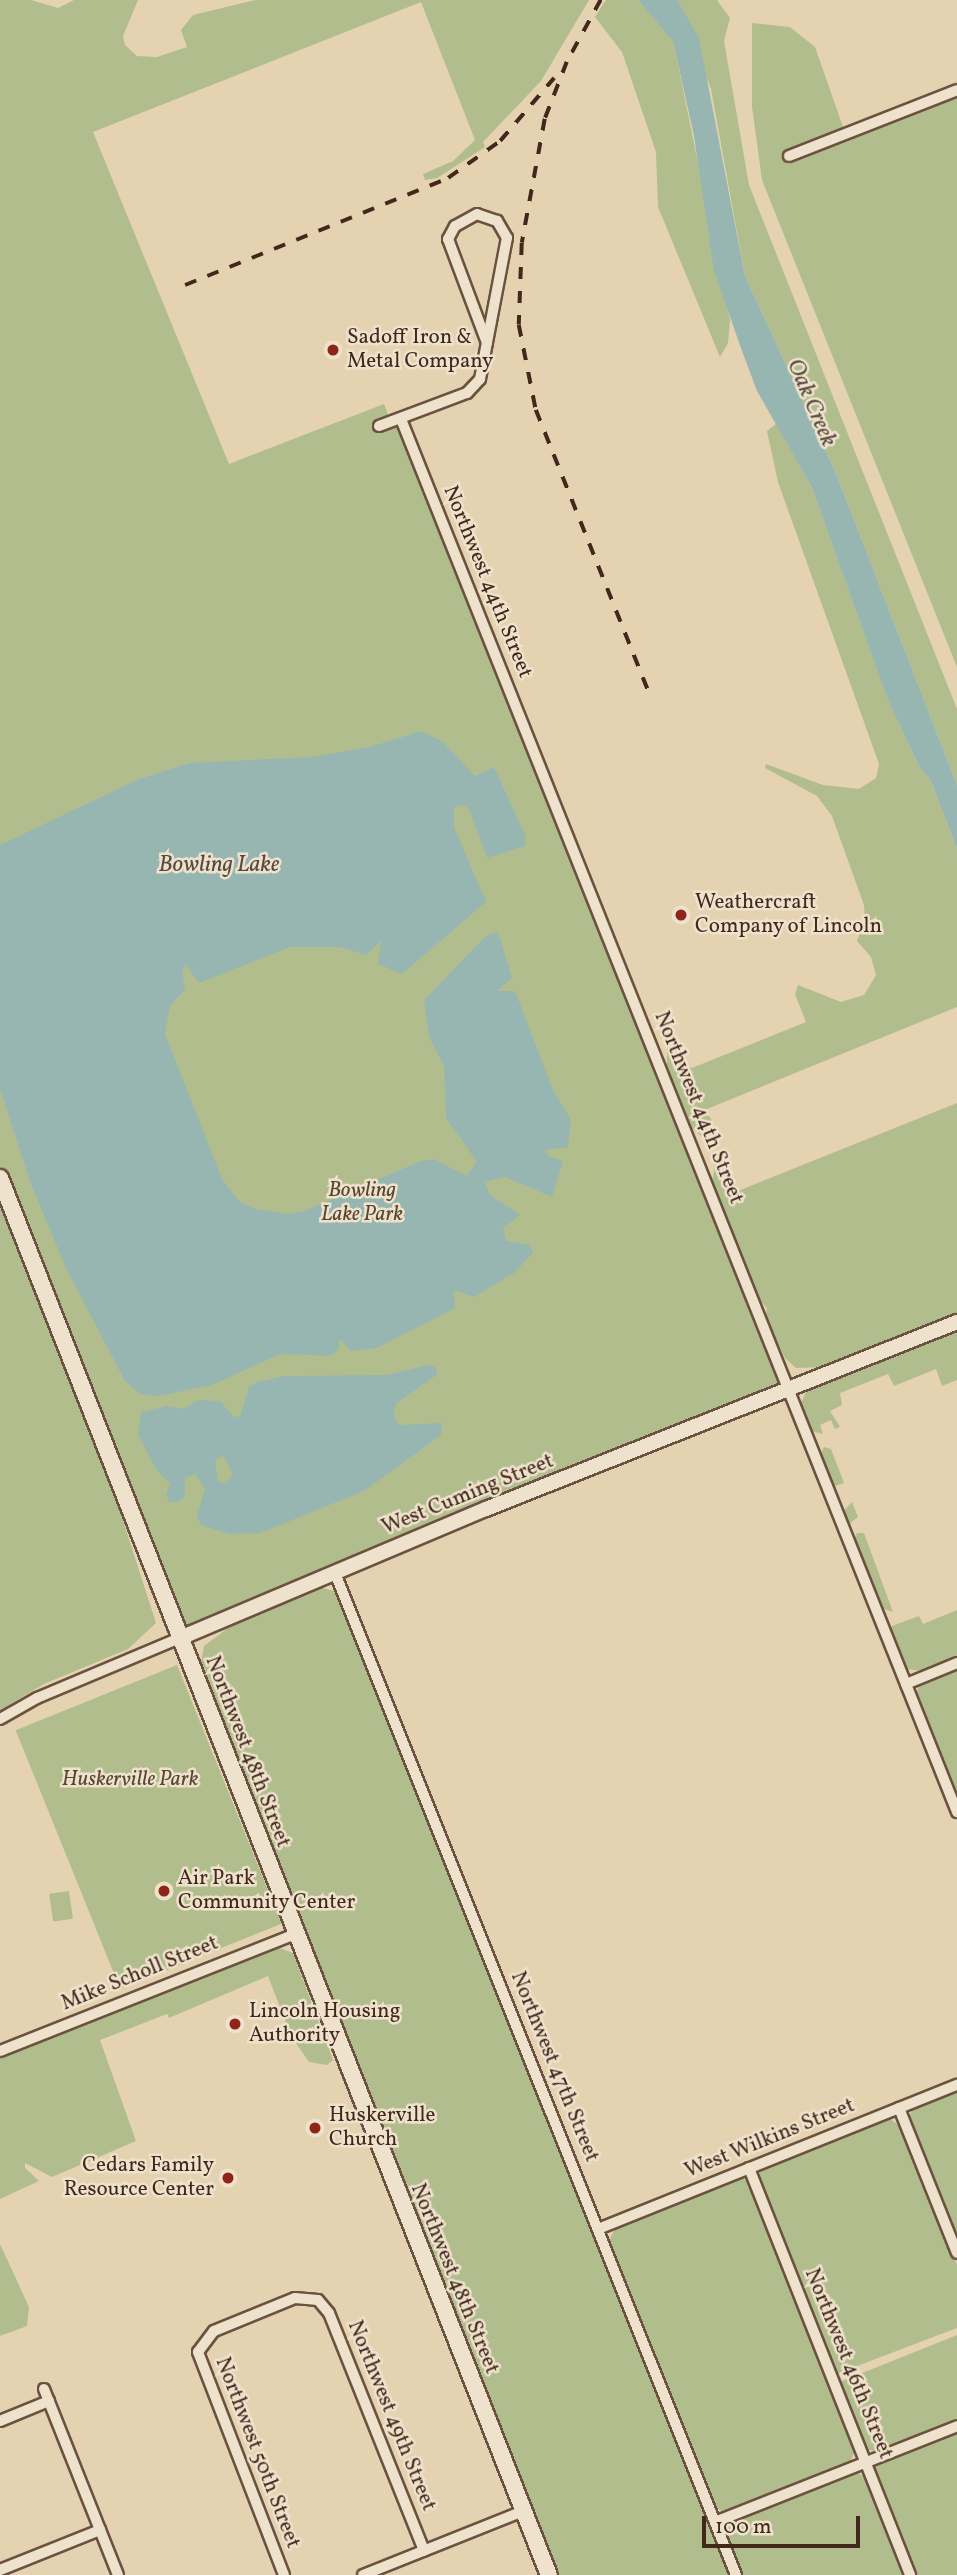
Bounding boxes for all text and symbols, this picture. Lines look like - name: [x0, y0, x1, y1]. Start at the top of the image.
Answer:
- place label: Sadoff Iron & Metal Company: [347, 325, 493, 375]
- marker: Sadoff Iron & Metal Company: [325, 342, 341, 358]
- water label: Oak Creek: [780, 355, 842, 451]
- street label: Northwest 44th Street: [437, 482, 537, 682]
- water label: Bowling Lake: [159, 851, 279, 879]
- place label: Weathercraft Company of Lincoln: [695, 890, 881, 940]
- marker: Weathercraft Company of Lincoln: [673, 907, 689, 923]
- street label: Northwest 44th Street: [648, 1008, 748, 1208]
- park label: Bowling Lake Park: [321, 1178, 403, 1228]
- street label: West Cuming Street: [379, 1449, 557, 1541]
- street label: Northwest 48th Street: [199, 1653, 295, 1851]
- park label: Huskerville Park: [62, 1767, 198, 1793]
- place label: Air Park Community Center: [178, 1866, 356, 1916]
- marker: Air Park Community Center: [156, 1883, 172, 1899]
- street label: Mike Scholl Street: [58, 1931, 222, 2017]
- street label: Northwest 47th Street: [504, 1968, 604, 2166]
- place label: Lincoln Housing Authority: [249, 1999, 400, 2049]
- marker: Lincoln Housing Authority: [227, 2016, 243, 2032]
- street label: West Wilkins Street: [681, 2093, 859, 2185]
- place label: Huskerville Church: [329, 2103, 435, 2153]
- marker: Huskerville Church: [307, 2120, 323, 2136]
- place label: Cedars Family Resource Center: [64, 2153, 214, 2203]
- marker: Cedars Family Resource Center: [220, 2170, 236, 2186]
- street label: Northwest 48th Street: [404, 2180, 504, 2378]
- street label: Northwest 46th Street: [798, 2265, 898, 2463]
- street label: Northwest 49th Street: [341, 2317, 441, 2515]
- street label: Northwest 50th Street: [209, 2354, 305, 2552]
- scale bar: [705, 2502, 862, 2546]
- text: 100 m: [715, 2513, 772, 2542]

